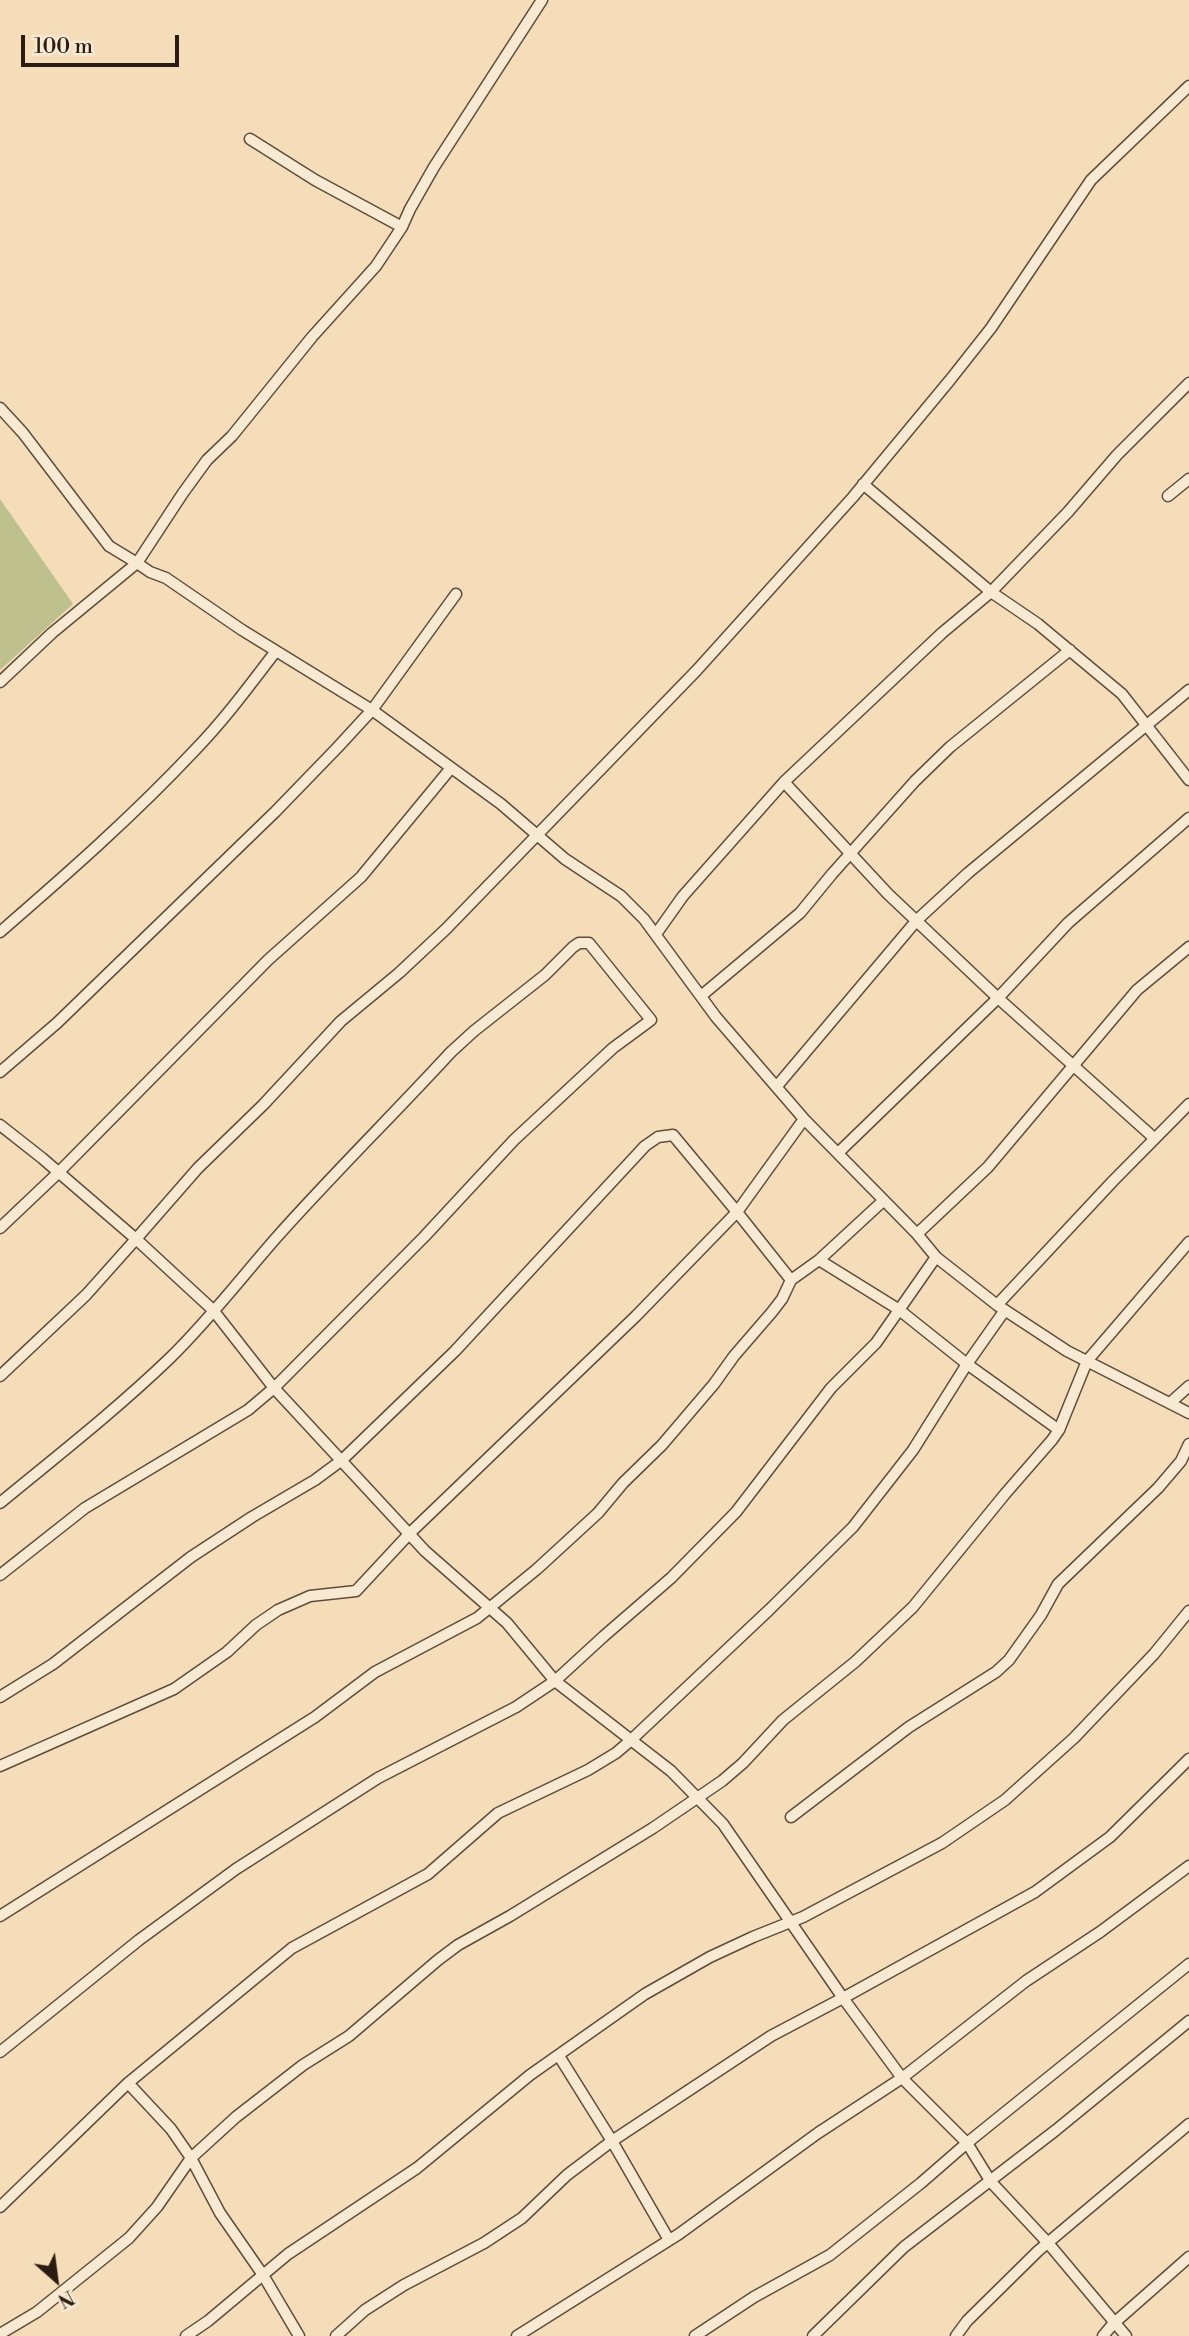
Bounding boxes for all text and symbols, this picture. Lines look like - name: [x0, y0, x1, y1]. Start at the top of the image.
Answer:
- scale bar: [24, 21, 182, 65]
- text: 100 m: [34, 34, 93, 60]
- north arrow: [21, 2245, 91, 2315]
- text: N: [54, 2284, 78, 2313]

